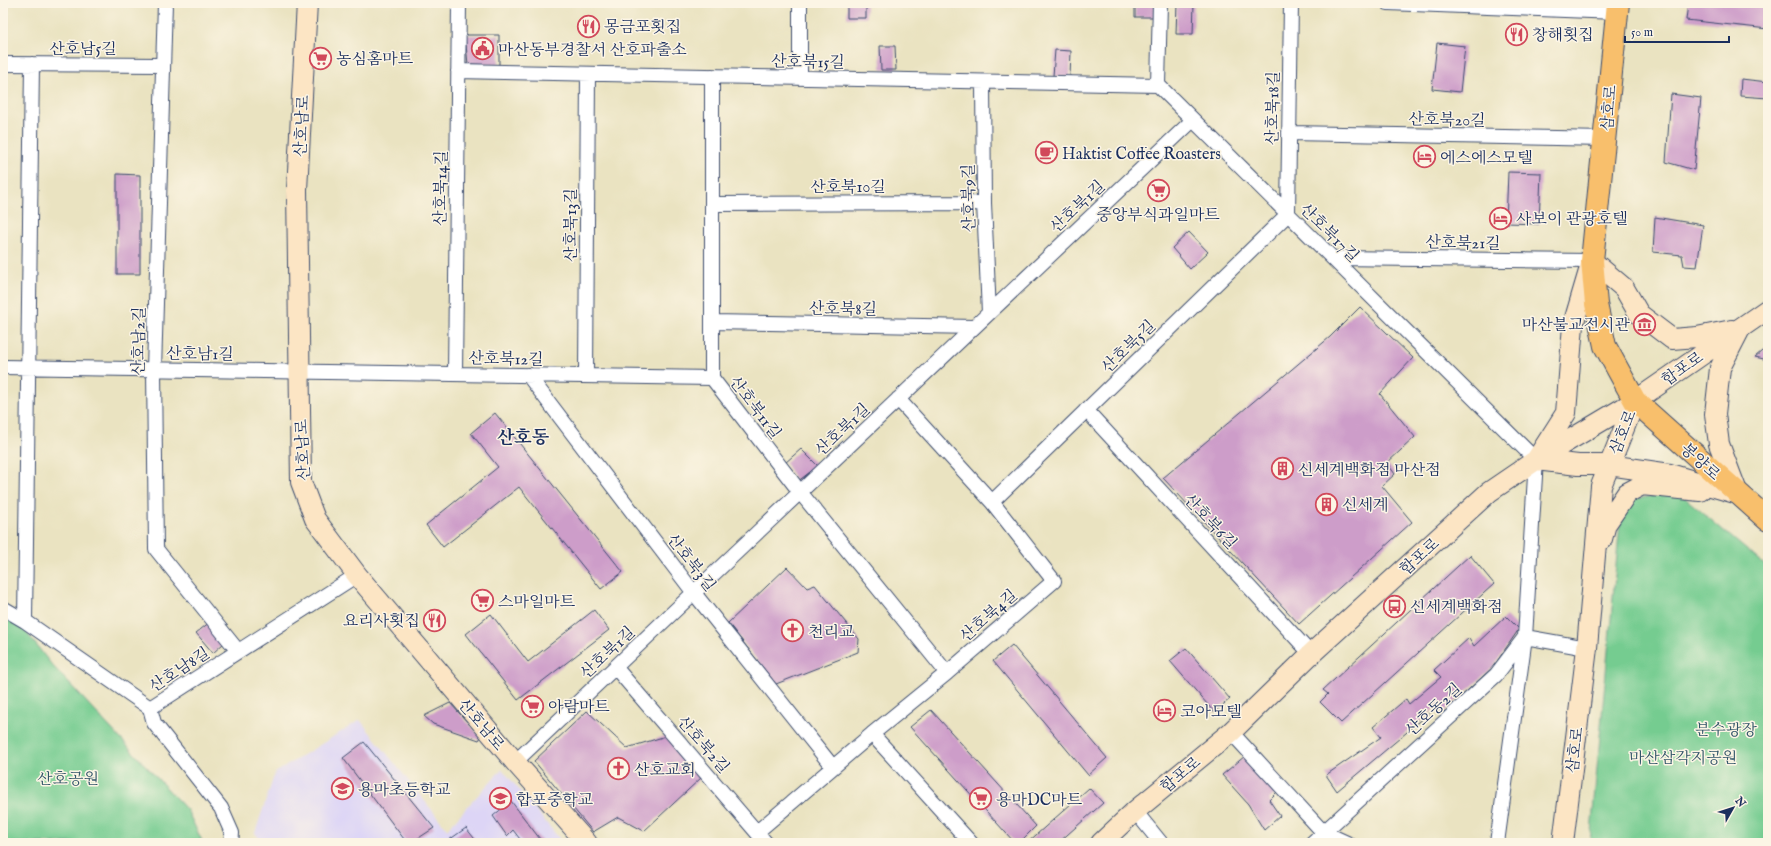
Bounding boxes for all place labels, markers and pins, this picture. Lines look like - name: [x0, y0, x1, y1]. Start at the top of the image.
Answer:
- restaurant icon: 몽금포횟집: [576, 13, 602, 39]
- place label: 몽금포횟집: [604, 18, 681, 38]
- restaurant icon: 창해횟집: [1504, 21, 1530, 47]
- place label: 창해횟집: [1532, 26, 1594, 46]
- public building icon: 마산동부경찰서 산호파출소: [470, 36, 496, 62]
- place label: 마산동부경찰서 산호파출소: [498, 41, 687, 61]
- supermarket icon: 농심홈마트: [307, 45, 333, 71]
- place label: 농심홈마트: [336, 50, 414, 70]
- cafe icon: Haktist Coffee Roasters: [1034, 140, 1060, 166]
- hotel icon: 에스에스모텔: [1411, 144, 1437, 170]
- place label: Haktist Coffee Roasters: [1062, 145, 1221, 165]
- place label: 에스에스모텔: [1440, 149, 1533, 169]
- supermarket icon: 중앙부식과일마트: [1145, 178, 1171, 204]
- hotel icon: 사보이 관광호텔: [1487, 205, 1513, 231]
- place label: 중앙부식과일마트: [1096, 206, 1220, 226]
- place label: 사보이 관광호텔: [1516, 210, 1628, 230]
- museum icon: 마산불교전시관: [1632, 311, 1658, 337]
- place label: 마산불교전시관: [1522, 316, 1631, 336]
- building icon: 신세계백화점 마산점: [1270, 456, 1296, 482]
- place label: 신세계백화점 마산점: [1298, 461, 1441, 481]
- building icon: 신세계: [1314, 491, 1340, 517]
- place label: 신세계: [1342, 496, 1388, 516]
- supermarket icon: 스마일마트: [470, 588, 496, 614]
- place label: 스마일마트: [498, 593, 576, 613]
- bus stop icon: 신세계백화점: [1382, 593, 1408, 619]
- place label: 신세계백화점: [1410, 598, 1503, 618]
- restaurant icon: 요리사횟집: [422, 607, 448, 633]
- place label: 요리사횟집: [343, 612, 420, 632]
- church icon: 천리교: [780, 618, 806, 644]
- place label: 천리교: [808, 623, 854, 643]
- supermarket icon: 아람마트: [520, 693, 546, 719]
- place label: 아람마트: [548, 698, 610, 718]
- hotel icon: 코아모텔: [1151, 698, 1177, 724]
- place label: 코아모텔: [1180, 703, 1242, 723]
- church icon: 산호교회: [605, 756, 631, 782]
- place label: 산호교회: [634, 761, 696, 781]
- school or university icon: 용마초등학교: [329, 776, 355, 802]
- place label: 용마초등학교: [358, 781, 451, 801]
- school or university icon: 합포중학교: [488, 786, 514, 812]
- supermarket icon: 용마DC마트: [968, 786, 994, 812]
- place label: 합포중학교: [516, 791, 593, 811]
- place label: 용마DC마트: [996, 791, 1083, 811]

